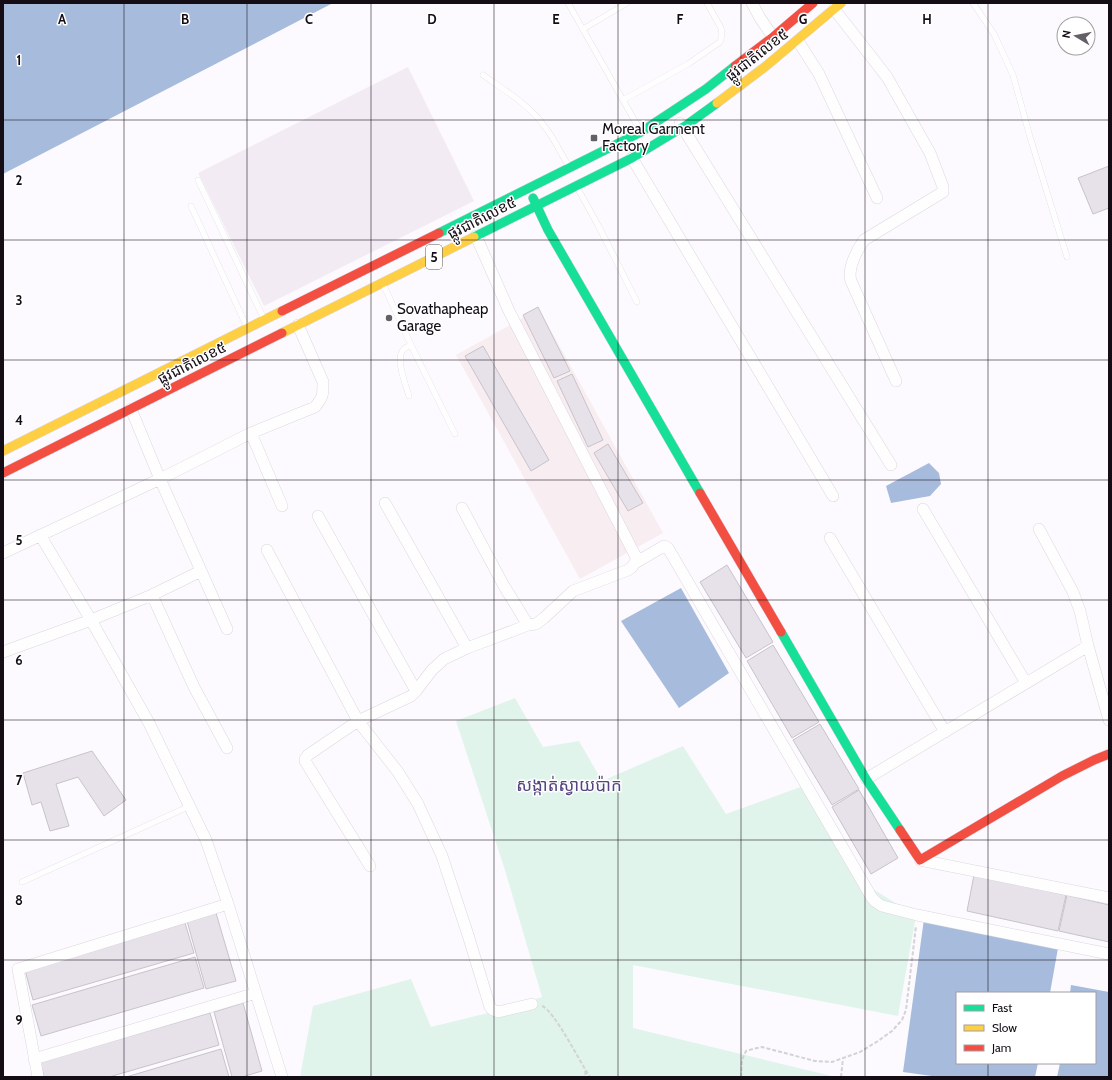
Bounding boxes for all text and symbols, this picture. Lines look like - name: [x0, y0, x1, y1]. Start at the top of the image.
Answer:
- text: A: [58, 11, 67, 27]
- text: B: [181, 11, 189, 27]
- text: C: [305, 11, 313, 27]
- text: D: [427, 11, 437, 27]
- text: E: [552, 11, 560, 27]
- text: F: [677, 11, 684, 27]
- text: G: [799, 11, 808, 27]
- text: H: [922, 11, 932, 27]
- north arrow: [1056, 16, 1096, 56]
- street label: ផ្លូវជាតិលេខ៥: [722, 25, 795, 89]
- text: N: [1059, 29, 1074, 39]
- text: 1: [17, 52, 21, 68]
- place label: Moreal Garment Factory: [602, 120, 705, 155]
- marker: Moreal Garment Factory: [589, 133, 599, 143]
- text: 2: [16, 172, 23, 188]
- street label: ផ្លូវជាតិលេខ៥: [444, 193, 522, 247]
- road number: 5: [426, 245, 442, 269]
- text: 3: [15, 292, 23, 308]
- place label: Sovathapheap Garage: [397, 300, 488, 335]
- marker: Sovathapheap Garage: [384, 313, 394, 323]
- street label: ផ្លូវជាតិលេខ៥: [154, 338, 232, 392]
- text: 4: [15, 412, 23, 428]
- text: 5: [16, 532, 23, 548]
- text: 6: [15, 652, 23, 668]
- text: 7: [16, 772, 23, 788]
- district label: សង្កាត់ស្វាយប៉ាក: [516, 775, 622, 796]
- text: 8: [15, 892, 23, 908]
- legend: [956, 992, 1096, 1064]
- text: Fast: [992, 1000, 1012, 1015]
- text: 9: [15, 1012, 23, 1028]
- text: Slow: [992, 1020, 1017, 1035]
- text: Jam: [991, 1040, 1011, 1055]

